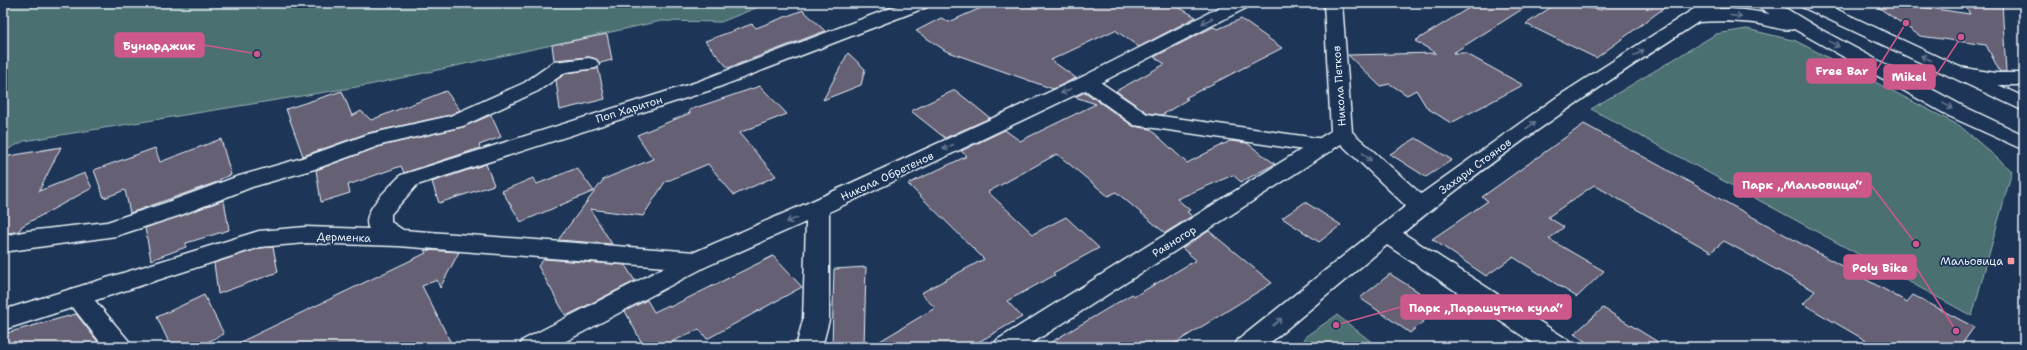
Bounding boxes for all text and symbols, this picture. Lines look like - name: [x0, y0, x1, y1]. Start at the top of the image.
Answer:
- one-way arrow: [1729, 12, 1742, 20]
- one-way arrow: [1201, 17, 1213, 25]
- callout: Бунарджик: [115, 33, 204, 57]
- text: Бунарджик: [123, 38, 196, 54]
- one-way arrow: [1828, 41, 1840, 48]
- street label: Никола Петков: [1329, 45, 1350, 127]
- one-way arrow: [1633, 49, 1644, 57]
- one-way arrow: [1920, 54, 1932, 61]
- callout: Free Bar: [1807, 59, 1876, 83]
- text: Free Bar: [1815, 63, 1869, 79]
- callout: Mikel: [1884, 65, 1935, 89]
- text: Mikel: [1892, 69, 1926, 85]
- one-way arrow: [1060, 88, 1072, 95]
- street label: Поп Харитон: [594, 92, 664, 127]
- one-way arrow: [1942, 103, 1954, 111]
- one-way arrow: [1525, 121, 1536, 129]
- street label: Захари Стоянов: [1436, 135, 1515, 198]
- one-way arrow: [942, 144, 954, 151]
- street label: Никола Обретенов: [838, 148, 936, 205]
- one-way arrow: [1362, 152, 1372, 162]
- callout: Парк „Мальовица“: [1734, 173, 1871, 197]
- text: Парк „Мальовица“: [1742, 177, 1863, 193]
- one-way arrow: [787, 216, 799, 224]
- street label: Равногор: [1150, 222, 1199, 261]
- street label: Дерменка: [317, 229, 371, 246]
- place label: Мальовица: [1940, 254, 2003, 269]
- callout: Poly Bike: [1844, 255, 1916, 279]
- marker: Мальовица: [2006, 256, 2016, 266]
- text: Poly Bike: [1852, 260, 1908, 276]
- callout: Парк „Парашутна кула“: [1401, 295, 1571, 319]
- text: Парк „Парашутна кула“: [1409, 300, 1563, 316]
- one-way arrow: [1272, 318, 1283, 327]

